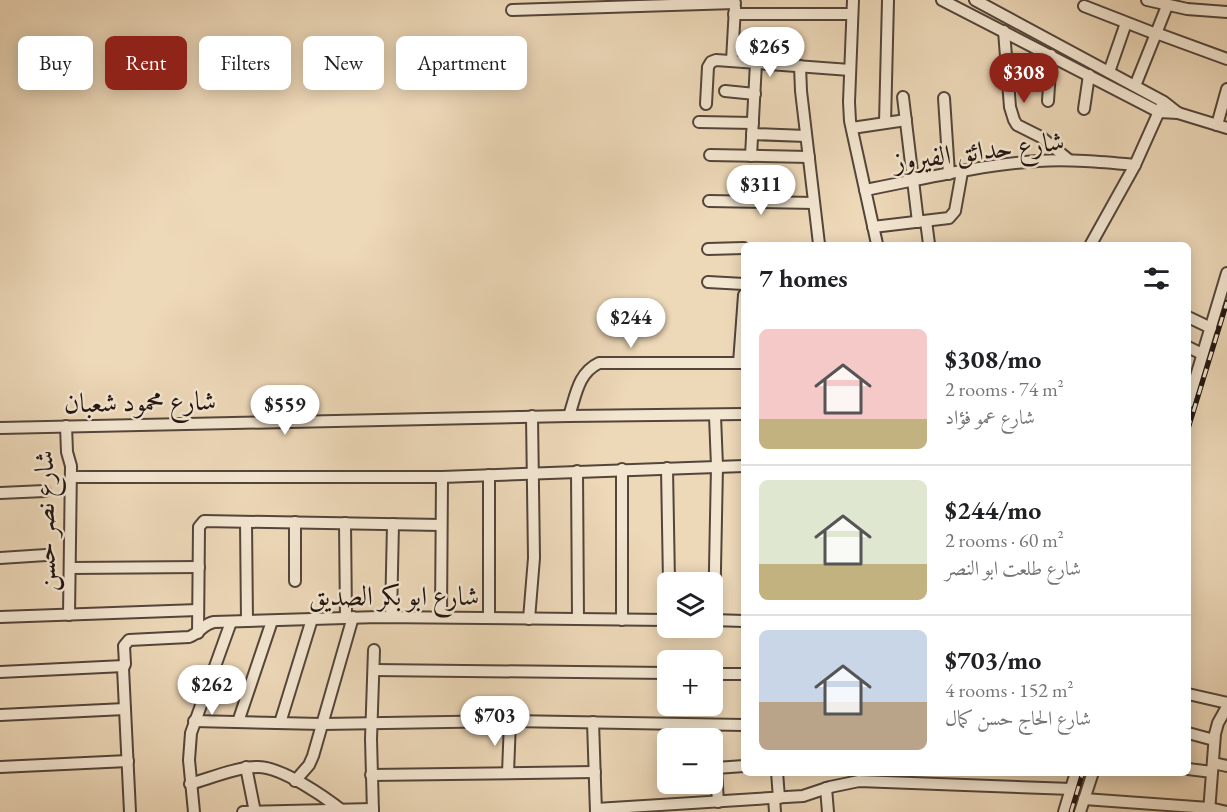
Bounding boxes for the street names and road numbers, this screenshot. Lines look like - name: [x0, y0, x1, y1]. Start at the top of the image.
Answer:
- street label: شارع حدائق الفيروز: [889, 123, 1067, 184]
- street label: شارع محمود شعبان: [64, 383, 217, 425]
- street label: شارع نصر حسن: [26, 450, 68, 592]
- street label: شارع ابو بكر الصديق: [309, 578, 479, 618]

